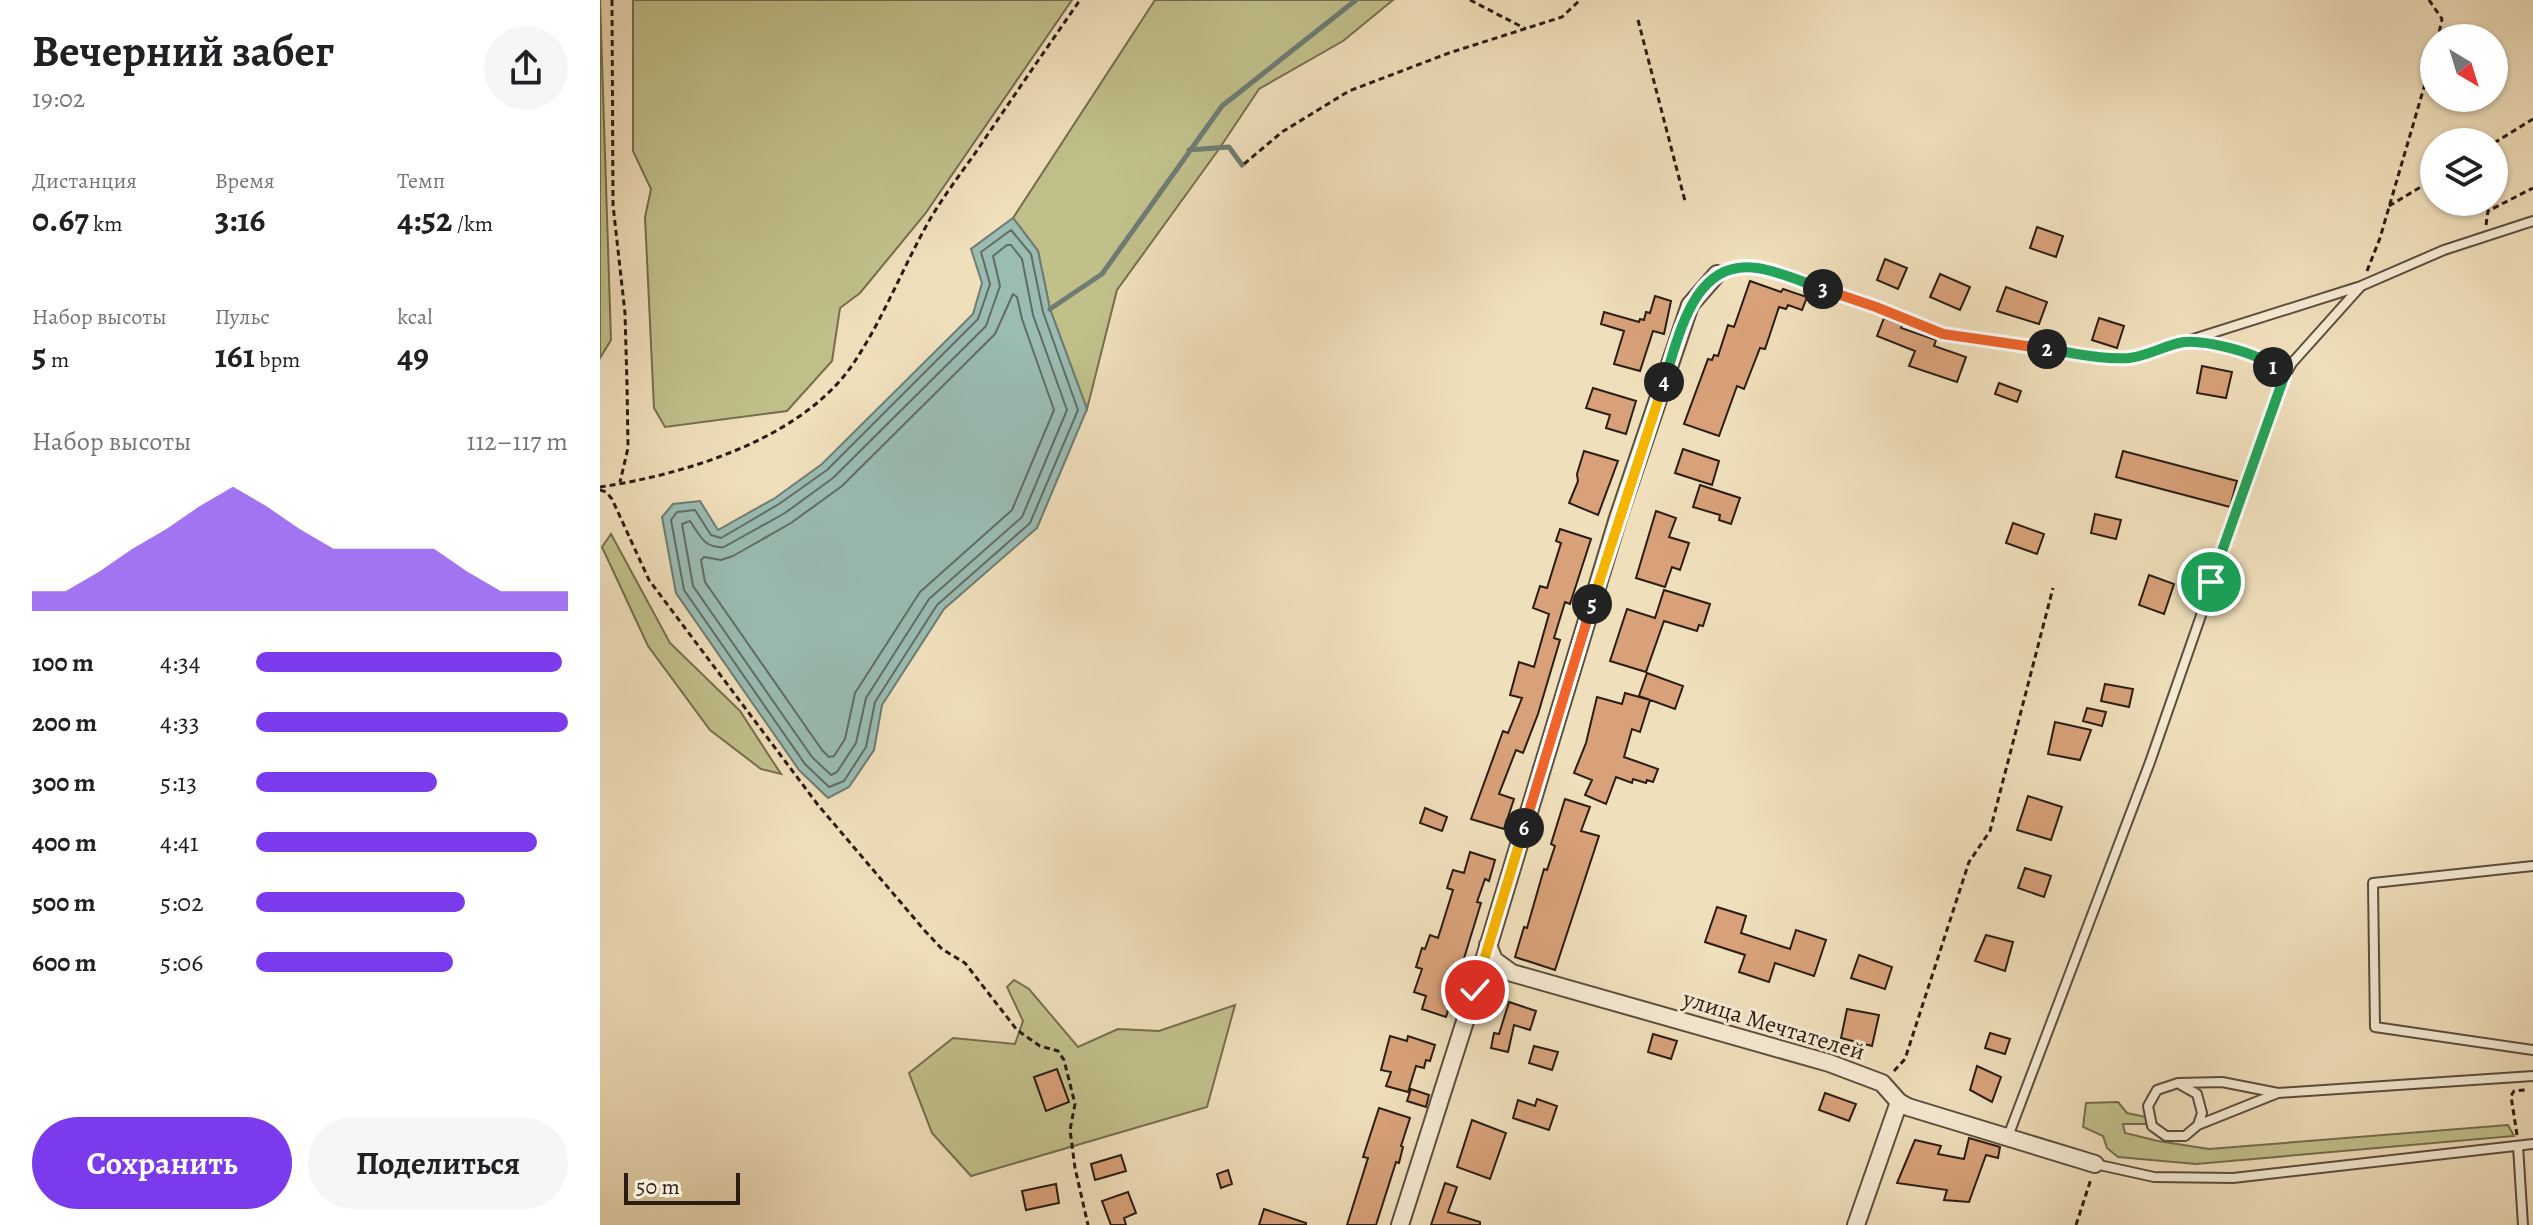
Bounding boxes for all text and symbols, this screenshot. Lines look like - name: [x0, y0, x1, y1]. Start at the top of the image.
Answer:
- text: Вечерний забег: [32, 21, 334, 81]
- north arrow: [2420, 24, 2508, 112]
- map controls: [2420, 24, 2508, 216]
- button: share: [484, 26, 568, 110]
- text: 19:02: [32, 81, 85, 116]
- button: layers: [2420, 128, 2508, 216]
- text: Дистанция: [32, 166, 137, 196]
- text: Время: [215, 166, 275, 196]
- text: Темп: [397, 166, 445, 196]
- text: 0.67: [32, 196, 89, 243]
- text: 3:16: [215, 196, 265, 243]
- text: 4:52: [397, 196, 452, 243]
- text: km: [89, 209, 122, 239]
- text: /km: [452, 209, 493, 239]
- pin: 3: [1803, 269, 1843, 309]
- text: 3: [1818, 274, 1828, 304]
- text: Набор высоты: [32, 302, 167, 332]
- text: Пульс: [215, 302, 270, 332]
- text: kcal: [397, 302, 433, 332]
- pin: 2: [2027, 329, 2067, 369]
- text: 5: [32, 332, 47, 379]
- text: 161: [215, 332, 255, 379]
- text: 49: [397, 332, 429, 379]
- text: 2: [2042, 334, 2052, 364]
- text: m: [47, 345, 69, 375]
- text: bpm: [255, 345, 300, 375]
- pin: 1: [2253, 347, 2293, 387]
- text: 1: [2269, 352, 2277, 382]
- pin: 4: [1644, 362, 1684, 402]
- text: 4: [1659, 367, 1669, 397]
- text: Набор высоты: [32, 424, 191, 459]
- text: 112–117 m: [467, 424, 568, 459]
- pin: [2177, 548, 2245, 616]
- icon: arrive: [2189, 560, 2233, 604]
- pin: 5: [1572, 584, 1612, 624]
- text: 5: [1587, 589, 1597, 619]
- text: 100 m: [32, 645, 94, 680]
- text: 4:34: [160, 645, 201, 680]
- text: 200 m: [32, 705, 97, 740]
- text: 4:33: [160, 705, 200, 740]
- text: 300 m: [32, 765, 96, 800]
- text: 5:13: [160, 765, 197, 800]
- pin: 6: [1504, 808, 1544, 848]
- text: 6: [1519, 813, 1529, 843]
- text: 400 m: [32, 825, 97, 860]
- text: 4:41: [160, 825, 199, 860]
- text: 500 m: [32, 885, 96, 920]
- text: 5:02: [160, 885, 204, 920]
- text: 600 m: [32, 945, 97, 980]
- text: 5:06: [160, 945, 203, 980]
- pin: [1441, 956, 1509, 1024]
- icon: check: [1453, 968, 1497, 1012]
- street label: улица Мечтателей: [1678, 982, 1869, 1068]
- button: Сохранить: [32, 1117, 292, 1209]
- button: Поделиться: [308, 1117, 568, 1209]
- scale bar: [624, 1169, 740, 1205]
- text: 50 m: [636, 1172, 680, 1202]

